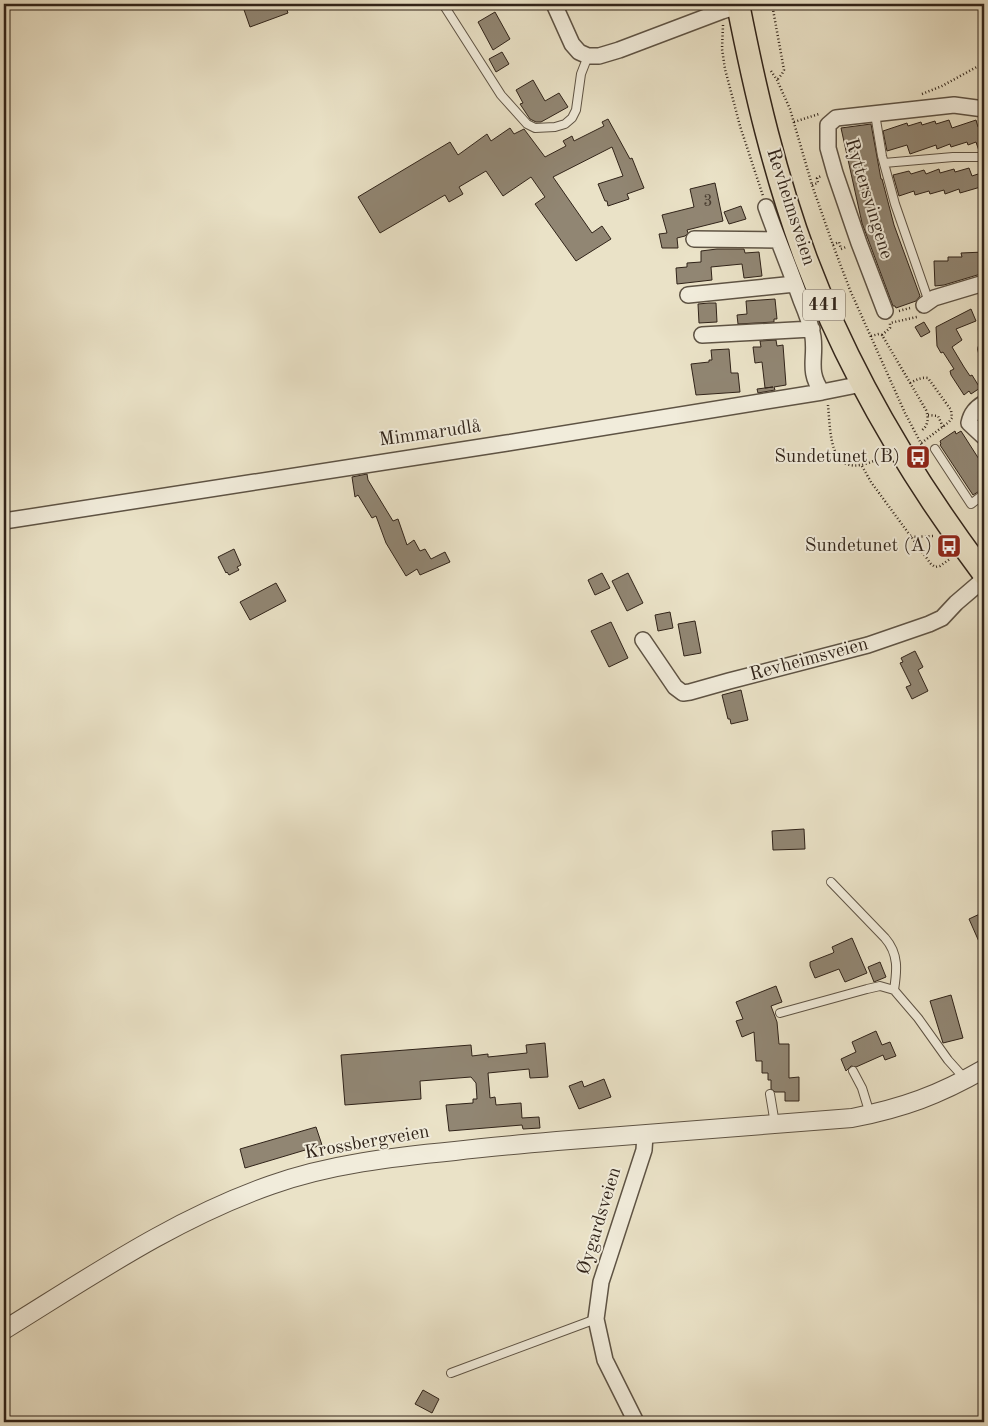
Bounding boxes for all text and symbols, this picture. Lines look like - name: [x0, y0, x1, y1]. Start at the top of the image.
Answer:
- street label: Ryttersvingene: [841, 136, 895, 262]
- street label: Revheimsveien: [762, 146, 818, 268]
- house number: 3: [703, 194, 713, 210]
- road number: 441: [803, 290, 845, 320]
- street label: Mimmarudlå: [378, 417, 483, 451]
- bus stop icon: Sundetunet (B): [905, 444, 931, 470]
- place label: Sundetunet (B): [774, 447, 900, 467]
- bus stop icon: Sundetunet (A): [936, 533, 962, 559]
- place label: Sundetunet (A): [805, 536, 932, 556]
- street label: Revheimsveien: [748, 635, 870, 685]
- street label: Krossbergveien: [303, 1123, 431, 1163]
- street label: Øygardsveien: [575, 1165, 625, 1277]

